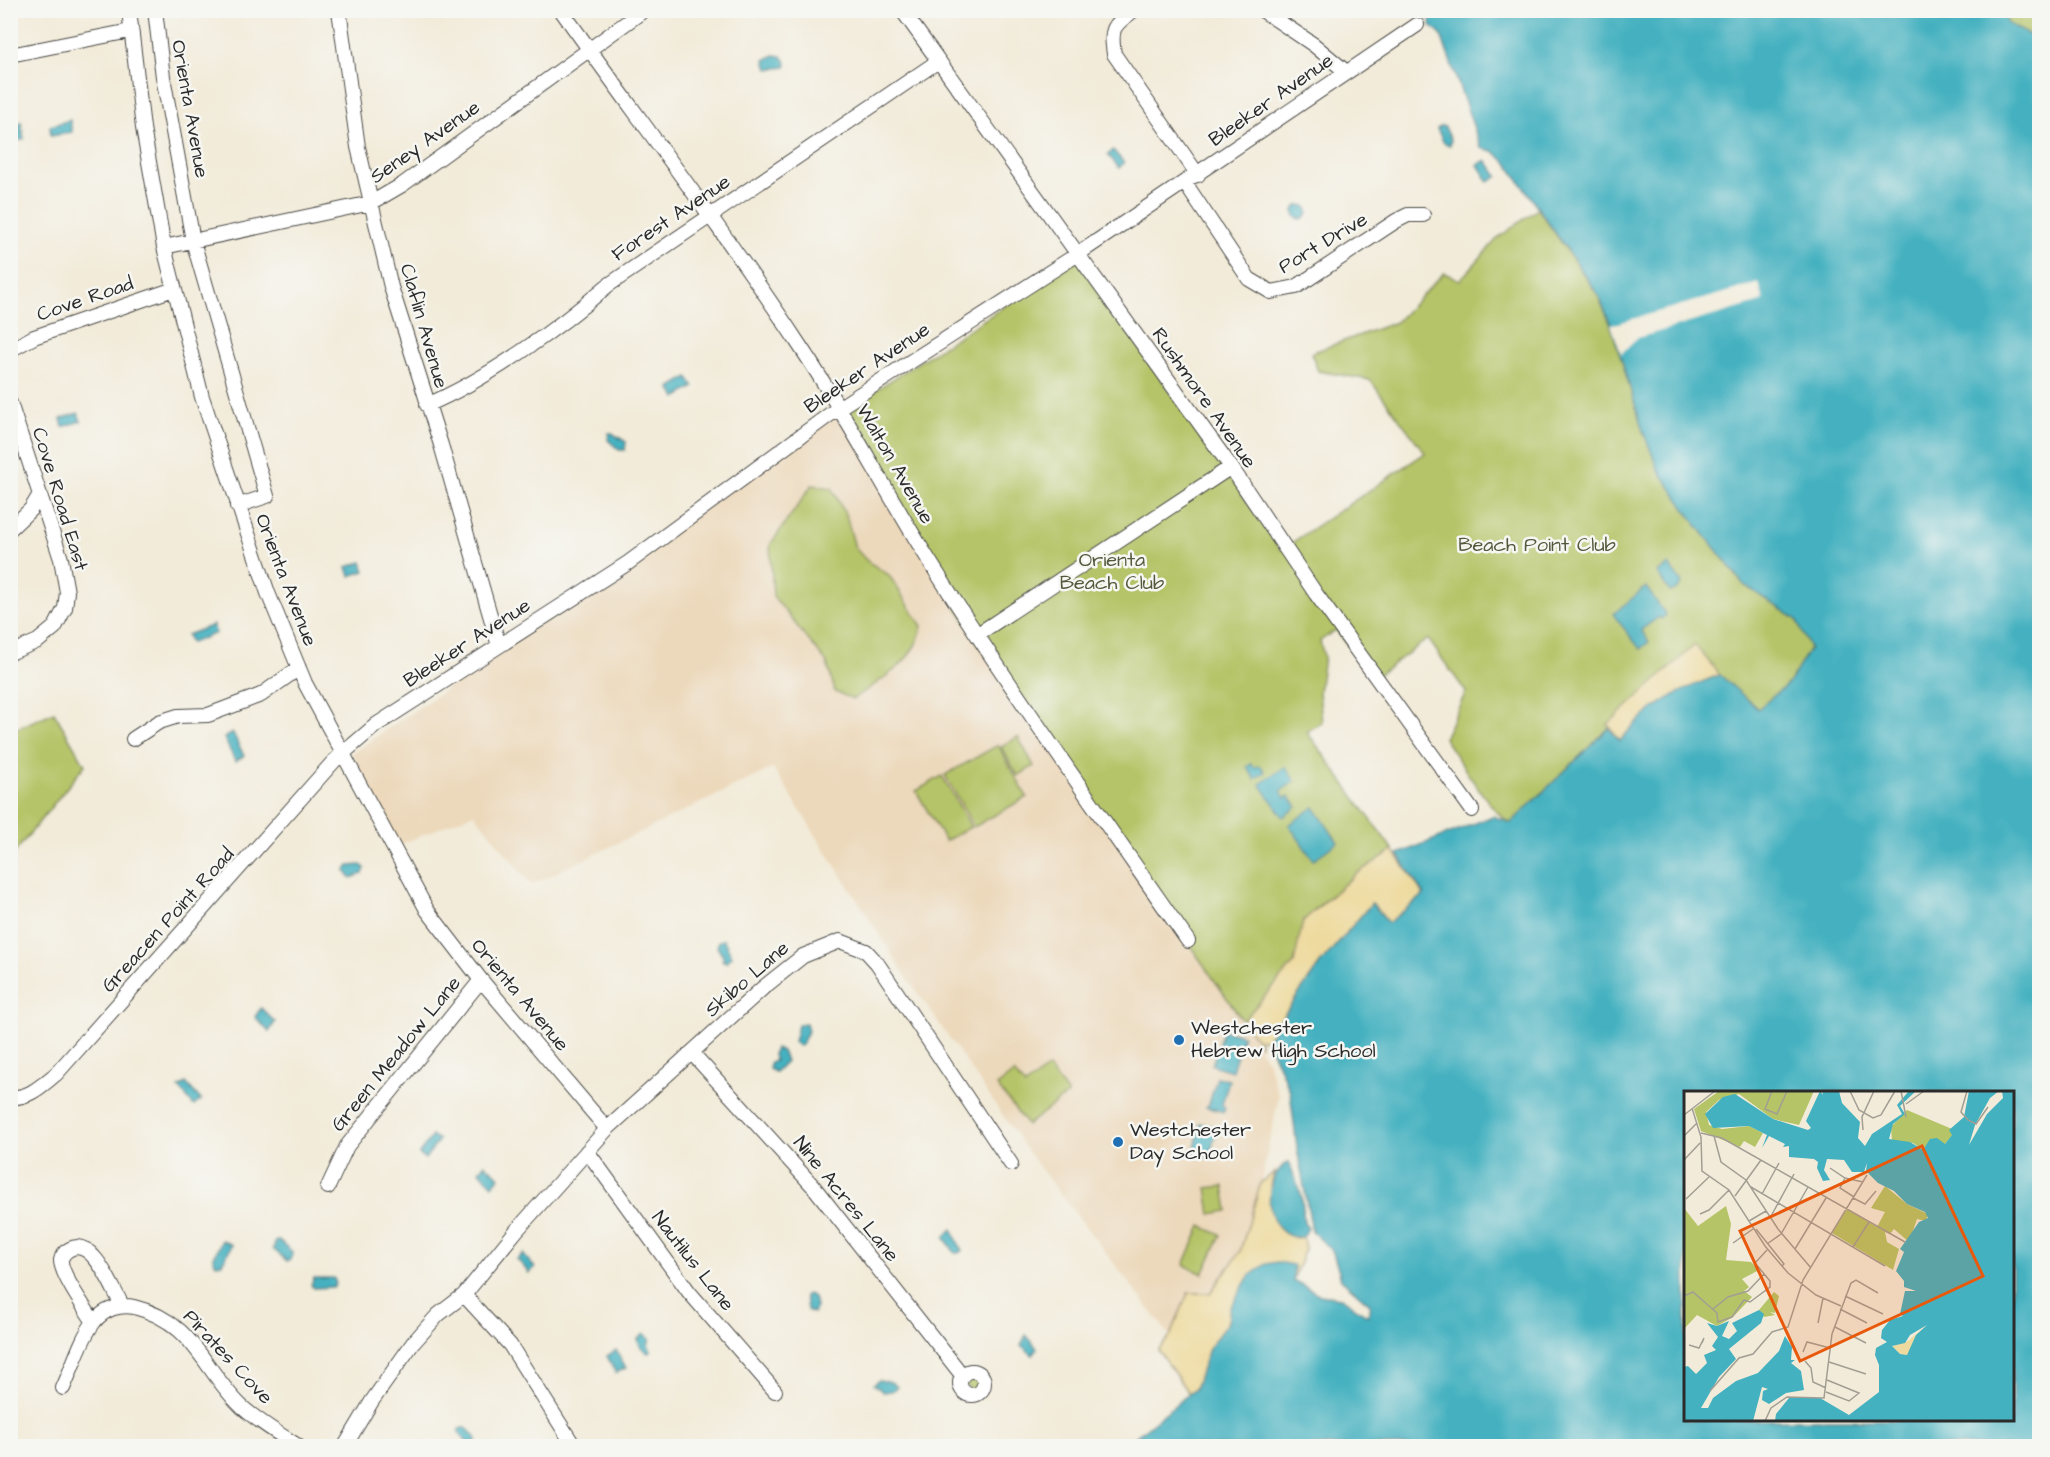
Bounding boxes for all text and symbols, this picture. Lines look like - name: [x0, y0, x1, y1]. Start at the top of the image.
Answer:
- street label: Orienta Avenue: [164, 38, 216, 180]
- street label: Bleeker Avenue: [1203, 47, 1339, 153]
- street label: Seney Avenue: [364, 94, 486, 191]
- street label: Forest Avenue: [606, 168, 736, 268]
- street label: Port Drive: [1273, 205, 1373, 281]
- street label: Claflin Avenue: [393, 260, 455, 392]
- street label: Cove Road: [33, 269, 137, 329]
- street label: Bleeker Avenue: [799, 315, 936, 420]
- street label: Rushmore Avenue: [1145, 322, 1263, 474]
- street label: Walton Avenue: [849, 399, 941, 529]
- street label: Cove Road East: [25, 424, 95, 574]
- street label: Orienta Avenue: [248, 510, 324, 650]
- park label: Beach Point Club: [1458, 531, 1616, 559]
- park label: Orienta Beach Club: [1060, 546, 1164, 597]
- street label: Bleeker Avenue: [398, 591, 536, 695]
- street label: Greacen Point Road: [95, 841, 241, 999]
- street label: Orienta Avenue: [464, 933, 576, 1058]
- street label: Skibo Lane: [699, 934, 795, 1024]
- street label: Green Meadow Lane: [325, 970, 468, 1138]
- place label: Westchester Hebrew High School: [1191, 1014, 1376, 1066]
- marker: Westchester Hebrew High School: [1172, 1033, 1186, 1047]
- inset map: [1684, 1091, 2014, 1421]
- place label: Westchester Day School: [1130, 1116, 1251, 1168]
- street label: Nine Acres Lane: [786, 1130, 906, 1268]
- marker: Westchester Day School: [1111, 1135, 1125, 1149]
- street label: Nautilus Lane: [645, 1205, 741, 1317]
- street label: Pirates Cove: [177, 1303, 279, 1411]

